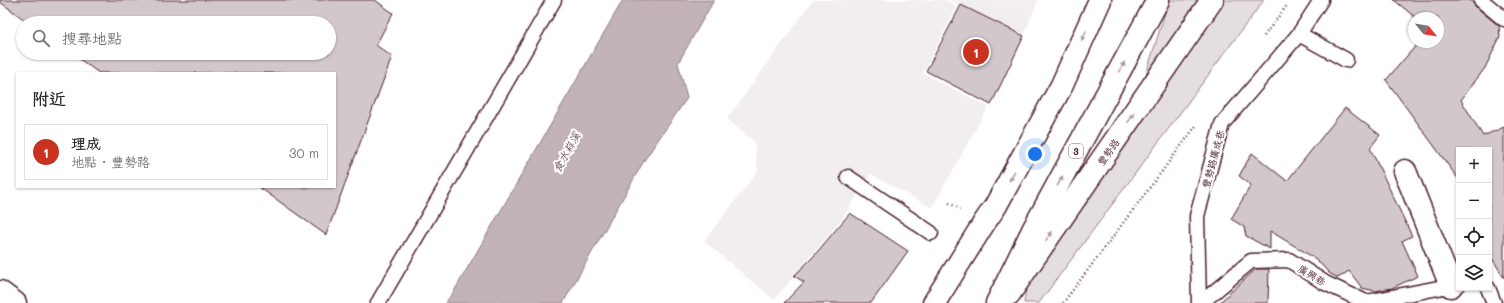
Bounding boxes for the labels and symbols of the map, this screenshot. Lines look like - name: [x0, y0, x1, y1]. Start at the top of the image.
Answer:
- north arrow: [1408, 12, 1444, 48]
- one-way arrow: [1081, 30, 1087, 41]
- pin: 1: [963, 37, 989, 67]
- one-way arrow: [1119, 61, 1125, 73]
- one-way arrow: [1127, 113, 1135, 123]
- street label: 豐勢路廣成巷: [1198, 127, 1228, 190]
- water label: 食水嵙溪: [549, 128, 584, 175]
- street label: 豐勢路: [1094, 136, 1122, 168]
- your location: [1025, 144, 1045, 164]
- road number: 3: [1069, 144, 1083, 158]
- one-way arrow: [1009, 170, 1015, 182]
- one-way arrow: [1056, 175, 1063, 187]
- one-way arrow: [1045, 231, 1053, 242]
- street label: 廣興巷: [1296, 261, 1329, 289]

